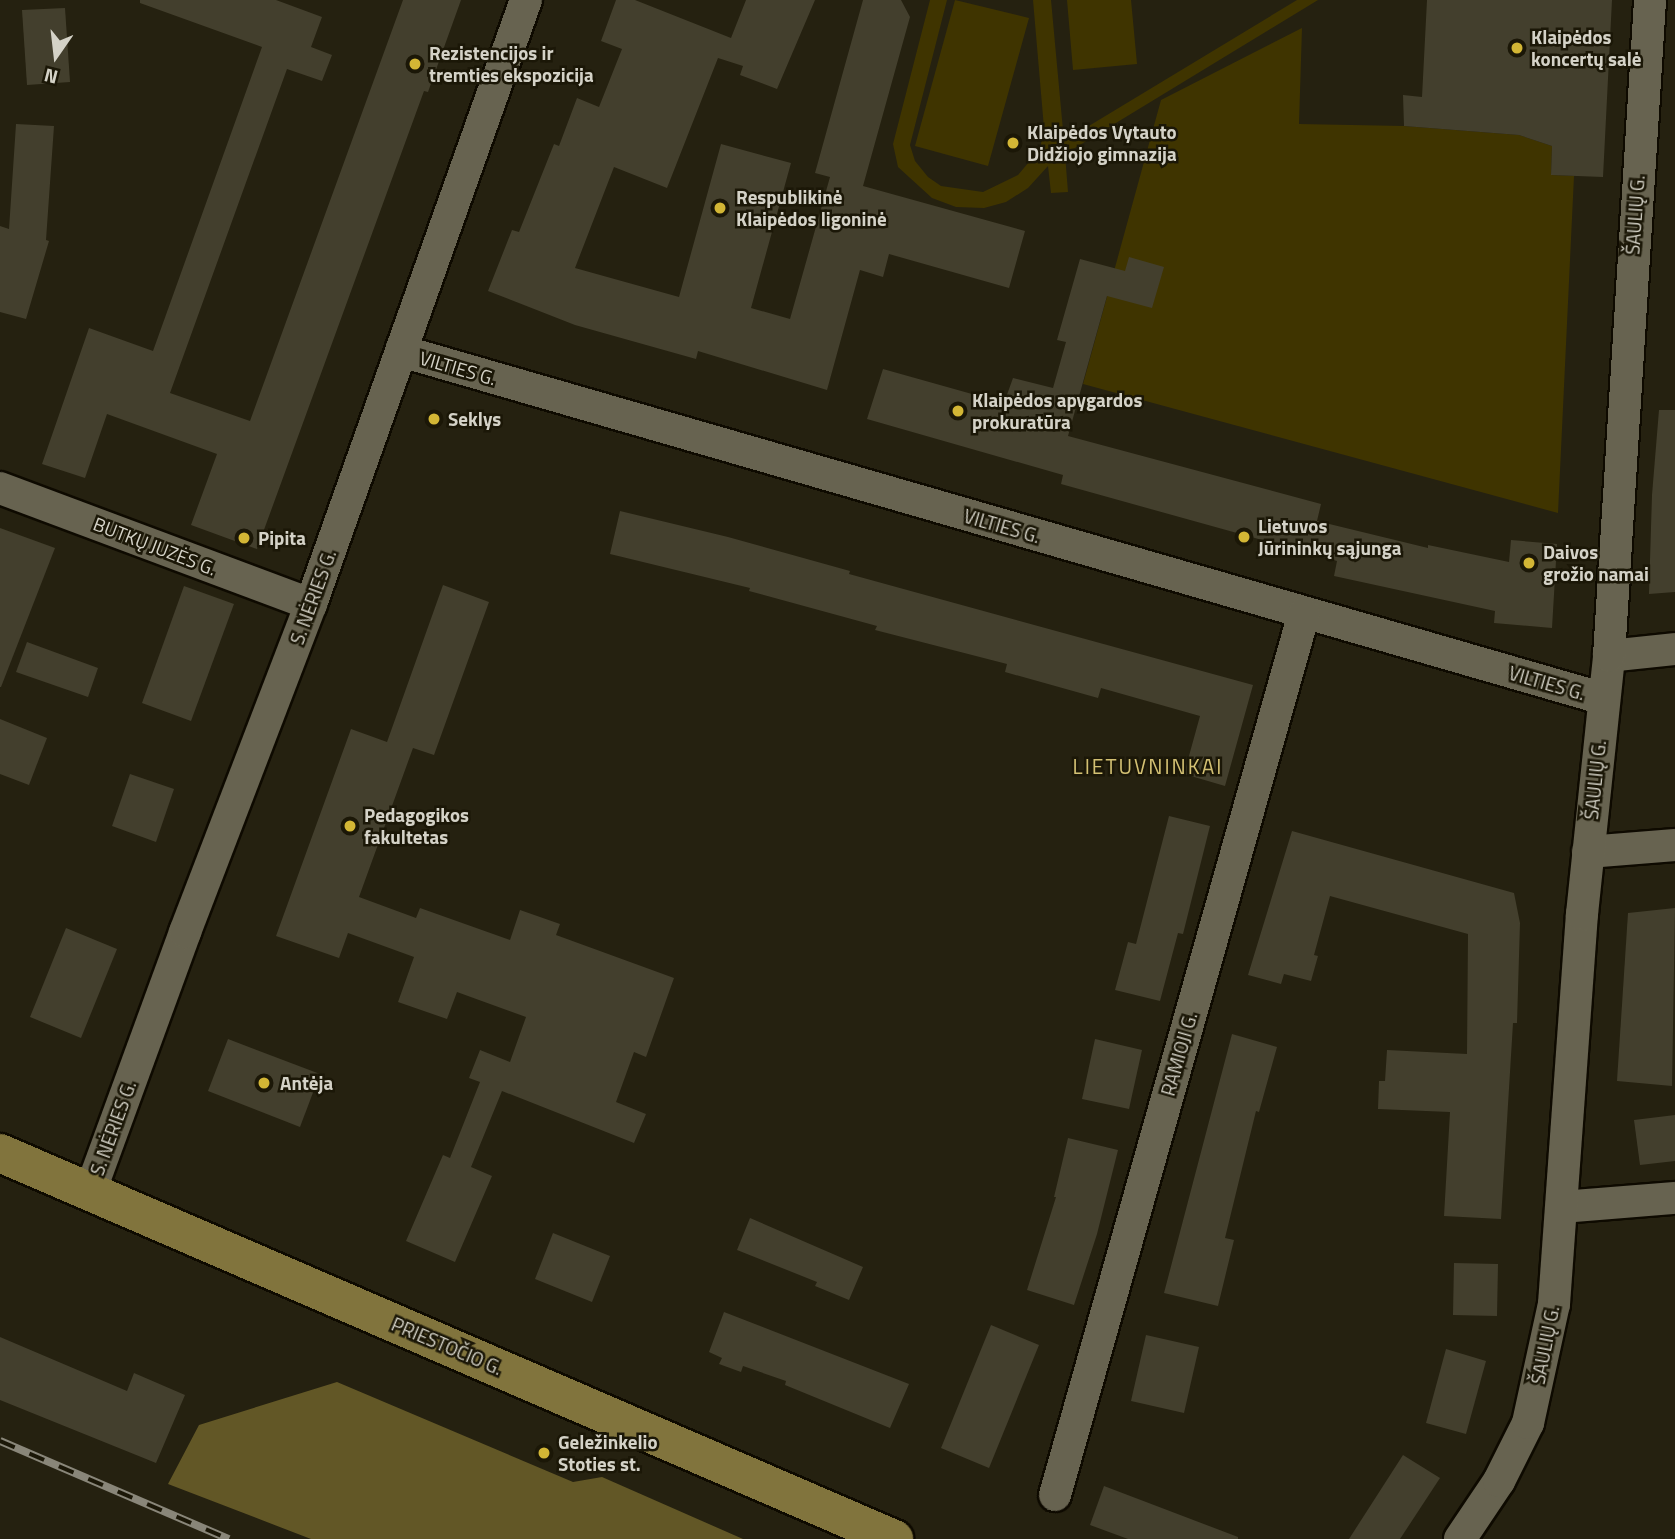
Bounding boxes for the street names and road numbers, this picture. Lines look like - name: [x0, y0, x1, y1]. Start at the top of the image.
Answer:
- street label: ŠAULIŲ G.: [1621, 175, 1649, 255]
- street label: VILTIES G.: [417, 346, 499, 390]
- street label: VILTIES G.: [961, 504, 1043, 548]
- street label: BUTKŲ JUZĖS G.: [90, 512, 220, 580]
- street label: S. NĖRIES G.: [285, 547, 341, 647]
- street label: VILTIES G.: [1506, 661, 1588, 705]
- street label: ŠAULIŲ G.: [1580, 739, 1610, 821]
- street label: RAMIOJI G.: [1156, 1010, 1202, 1098]
- street label: S. NĖRIES G.: [85, 1078, 141, 1178]
- street label: ŠAULIŲ G.: [1526, 1304, 1564, 1386]
- street label: PRIESTOČIO G.: [388, 1312, 506, 1380]

